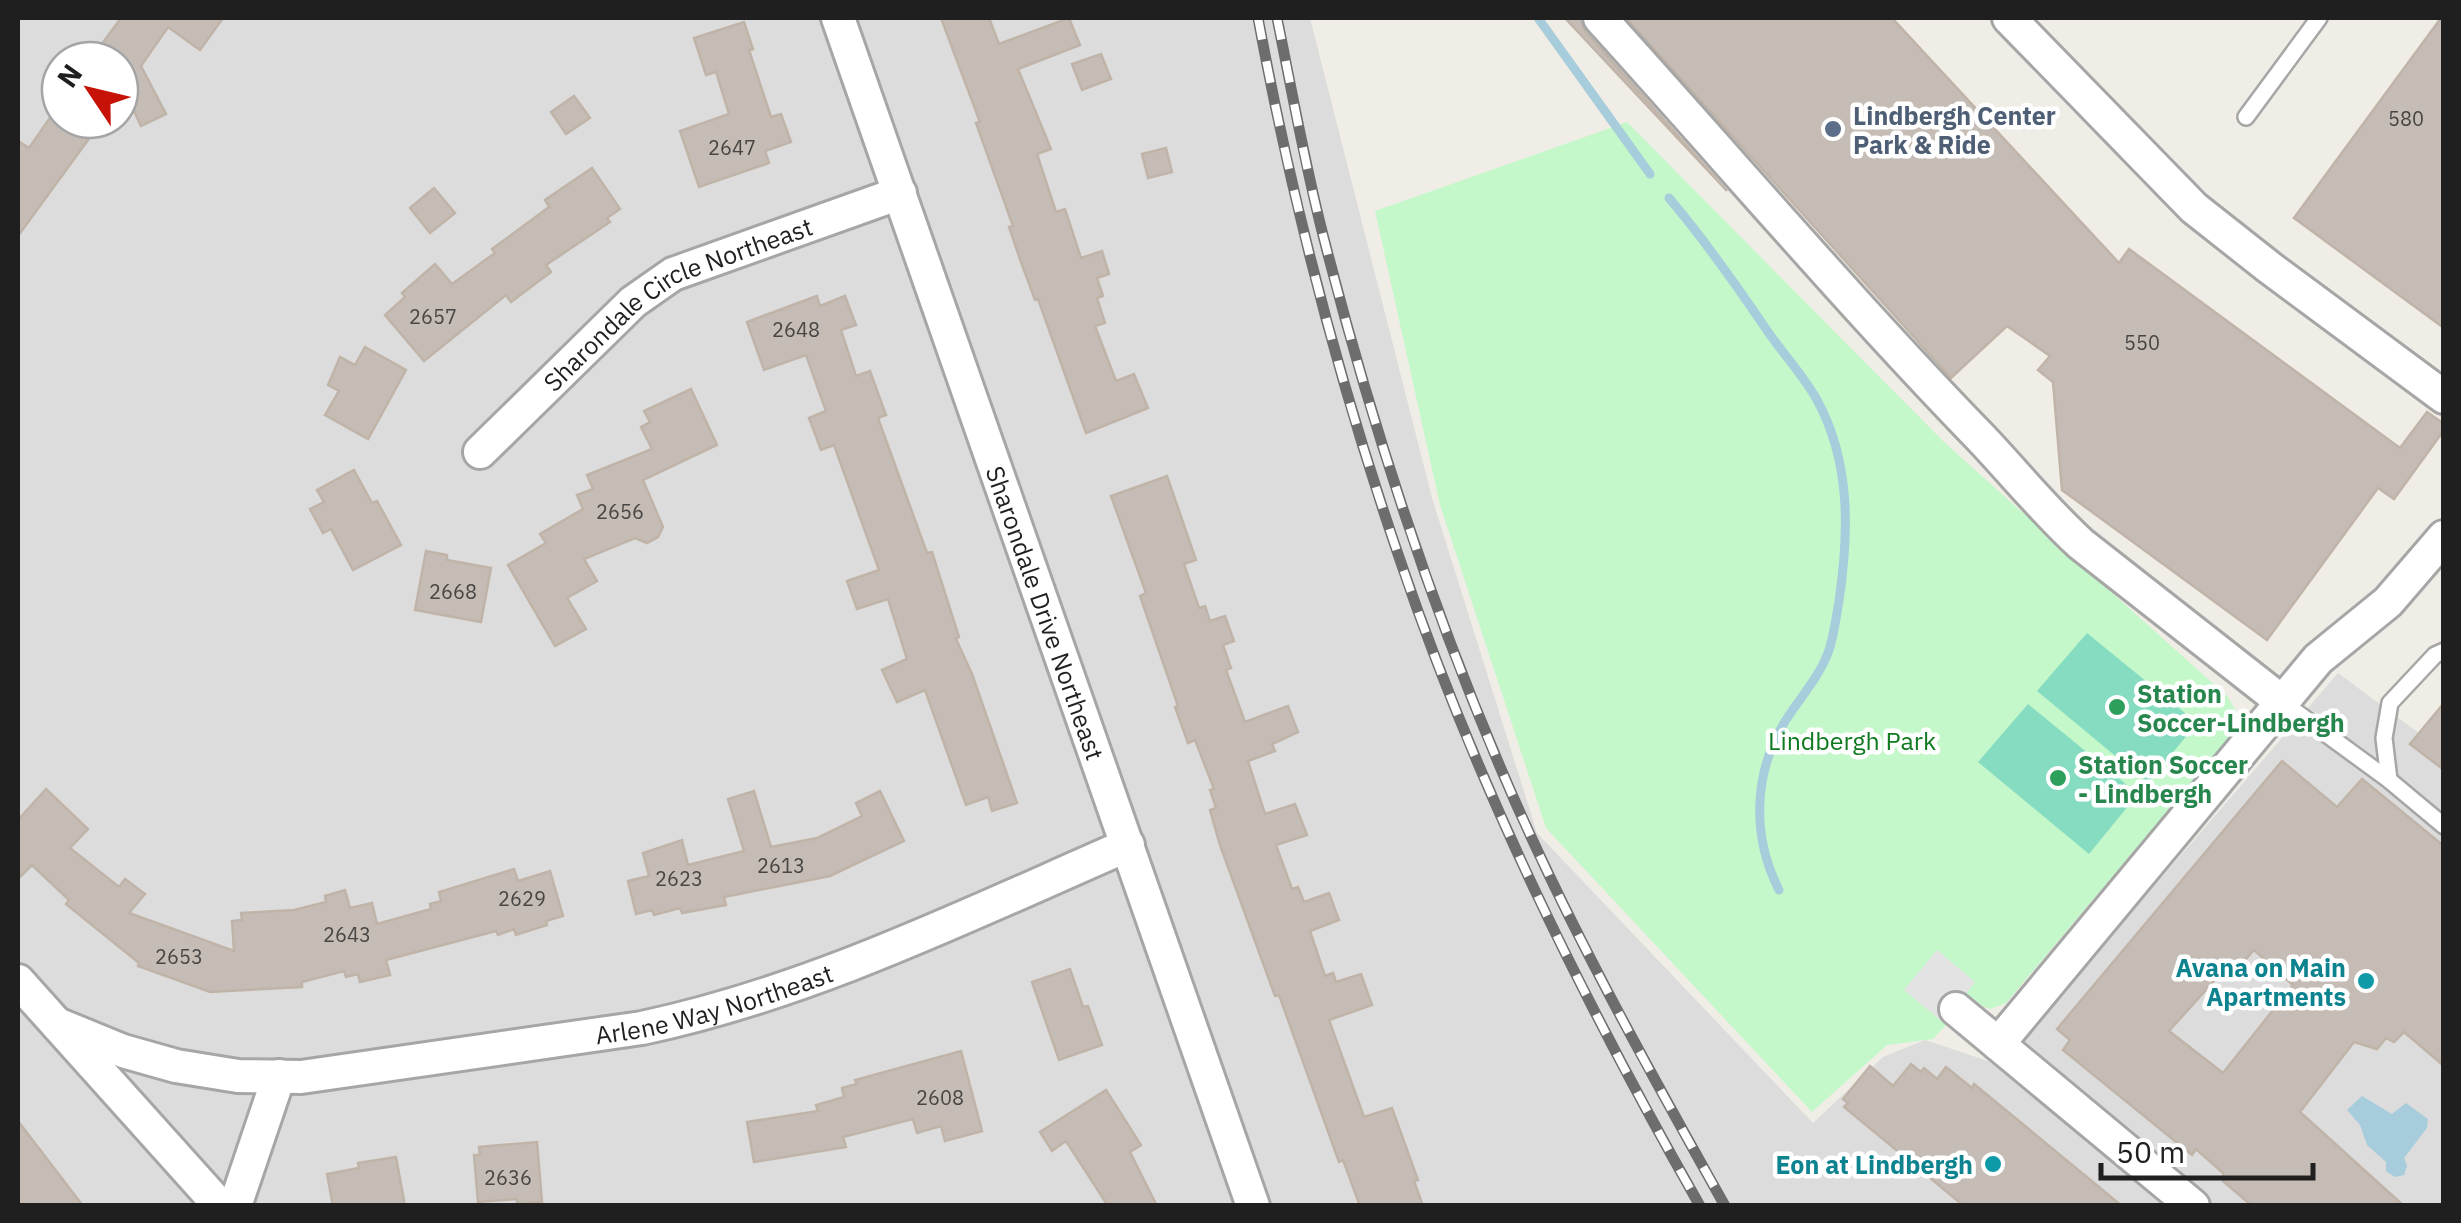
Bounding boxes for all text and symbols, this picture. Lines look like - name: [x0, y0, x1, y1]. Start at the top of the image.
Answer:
- north arrow: [40, 40, 140, 140]
- text: N: [48, 56, 90, 94]
- place label: Lindbergh Center Park & Ride: [1853, 99, 2056, 161]
- house number: 580: [2388, 105, 2424, 132]
- marker: Lindbergh Center Park & Ride: [1822, 118, 1844, 140]
- house number: 2647: [708, 134, 756, 161]
- street label: Sharondale Circle Northeast: [536, 209, 817, 398]
- house number: 2657: [409, 303, 457, 330]
- house number: 2648: [772, 316, 820, 343]
- house number: 550: [2124, 329, 2160, 356]
- street label: Sharondale Drive Northeast: [979, 461, 1112, 764]
- house number: 2656: [596, 498, 644, 525]
- house number: 2668: [429, 578, 477, 605]
- place label: Station Soccer-Lindbergh: [2137, 677, 2345, 739]
- marker: Station Soccer-Lindbergh: [2106, 696, 2128, 718]
- park label: Lindbergh Park: [1768, 724, 1936, 757]
- place label: Station Soccer - Lindbergh: [2078, 748, 2248, 810]
- marker: Station Soccer - Lindbergh: [2047, 767, 2069, 789]
- house number: 2613: [757, 852, 805, 879]
- house number: 2623: [655, 865, 703, 892]
- house number: 2629: [498, 885, 546, 912]
- house number: 2643: [323, 921, 371, 948]
- house number: 2653: [155, 943, 203, 970]
- place label: Avana on Main Apartments: [2175, 951, 2346, 1013]
- street label: Arlene Way Northeast: [593, 956, 837, 1051]
- marker: Avana on Main Apartments: [2355, 970, 2377, 992]
- house number: 2608: [916, 1084, 964, 1111]
- scale bar: [2101, 1118, 2314, 1180]
- text: 50 m: [2116, 1132, 2185, 1171]
- place label: Eon at Lindbergh: [1775, 1148, 1973, 1181]
- marker: Eon at Lindbergh: [1982, 1153, 2004, 1175]
- house number: 2636: [484, 1164, 532, 1191]

